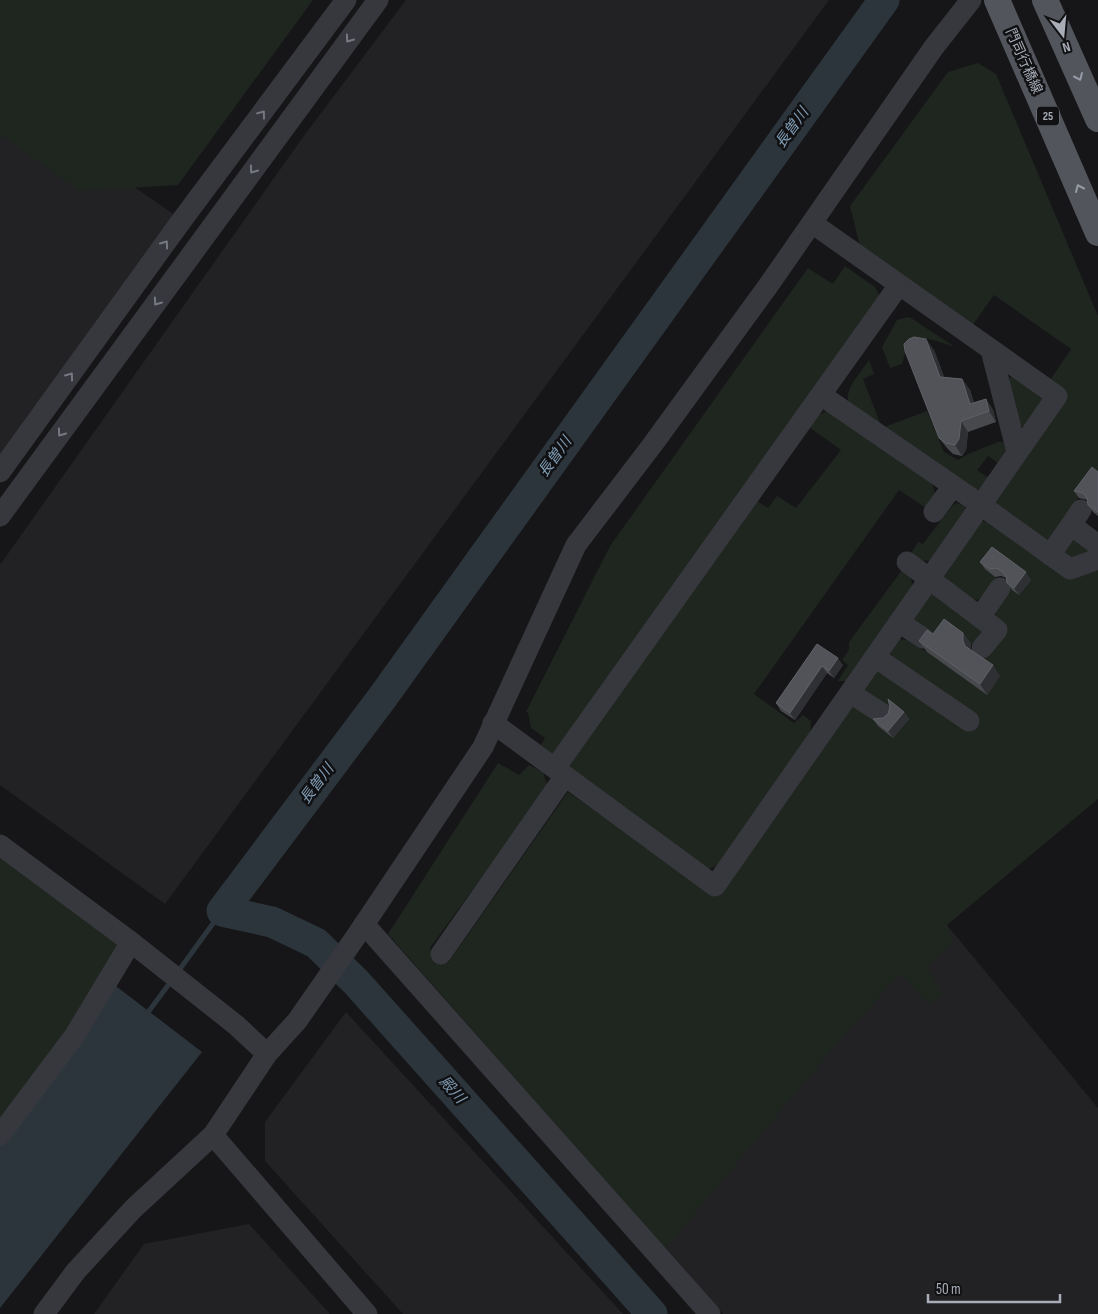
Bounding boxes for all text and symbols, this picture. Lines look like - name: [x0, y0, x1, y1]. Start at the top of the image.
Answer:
- north arrow: [1038, 10, 1088, 60]
- street label: 門司行橋線: [1002, 26, 1046, 96]
- one-way arrow: [346, 33, 355, 43]
- text: N: [1061, 38, 1072, 56]
- one-way arrow: [1073, 72, 1084, 81]
- water label: 長曽川: [771, 103, 814, 152]
- road number: 25: [1037, 106, 1059, 125]
- one-way arrow: [256, 110, 265, 120]
- one-way arrow: [250, 164, 259, 174]
- one-way arrow: [1075, 184, 1086, 193]
- one-way arrow: [159, 240, 168, 250]
- one-way arrow: [154, 296, 163, 305]
- one-way arrow: [64, 372, 73, 382]
- one-way arrow: [58, 427, 67, 437]
- water label: 長曽川: [534, 432, 577, 481]
- water label: 長曽川: [296, 759, 339, 808]
- water label: 殿川: [435, 1072, 470, 1109]
- scale bar: [928, 1272, 1060, 1304]
- text: 50 m: [936, 1280, 961, 1299]

